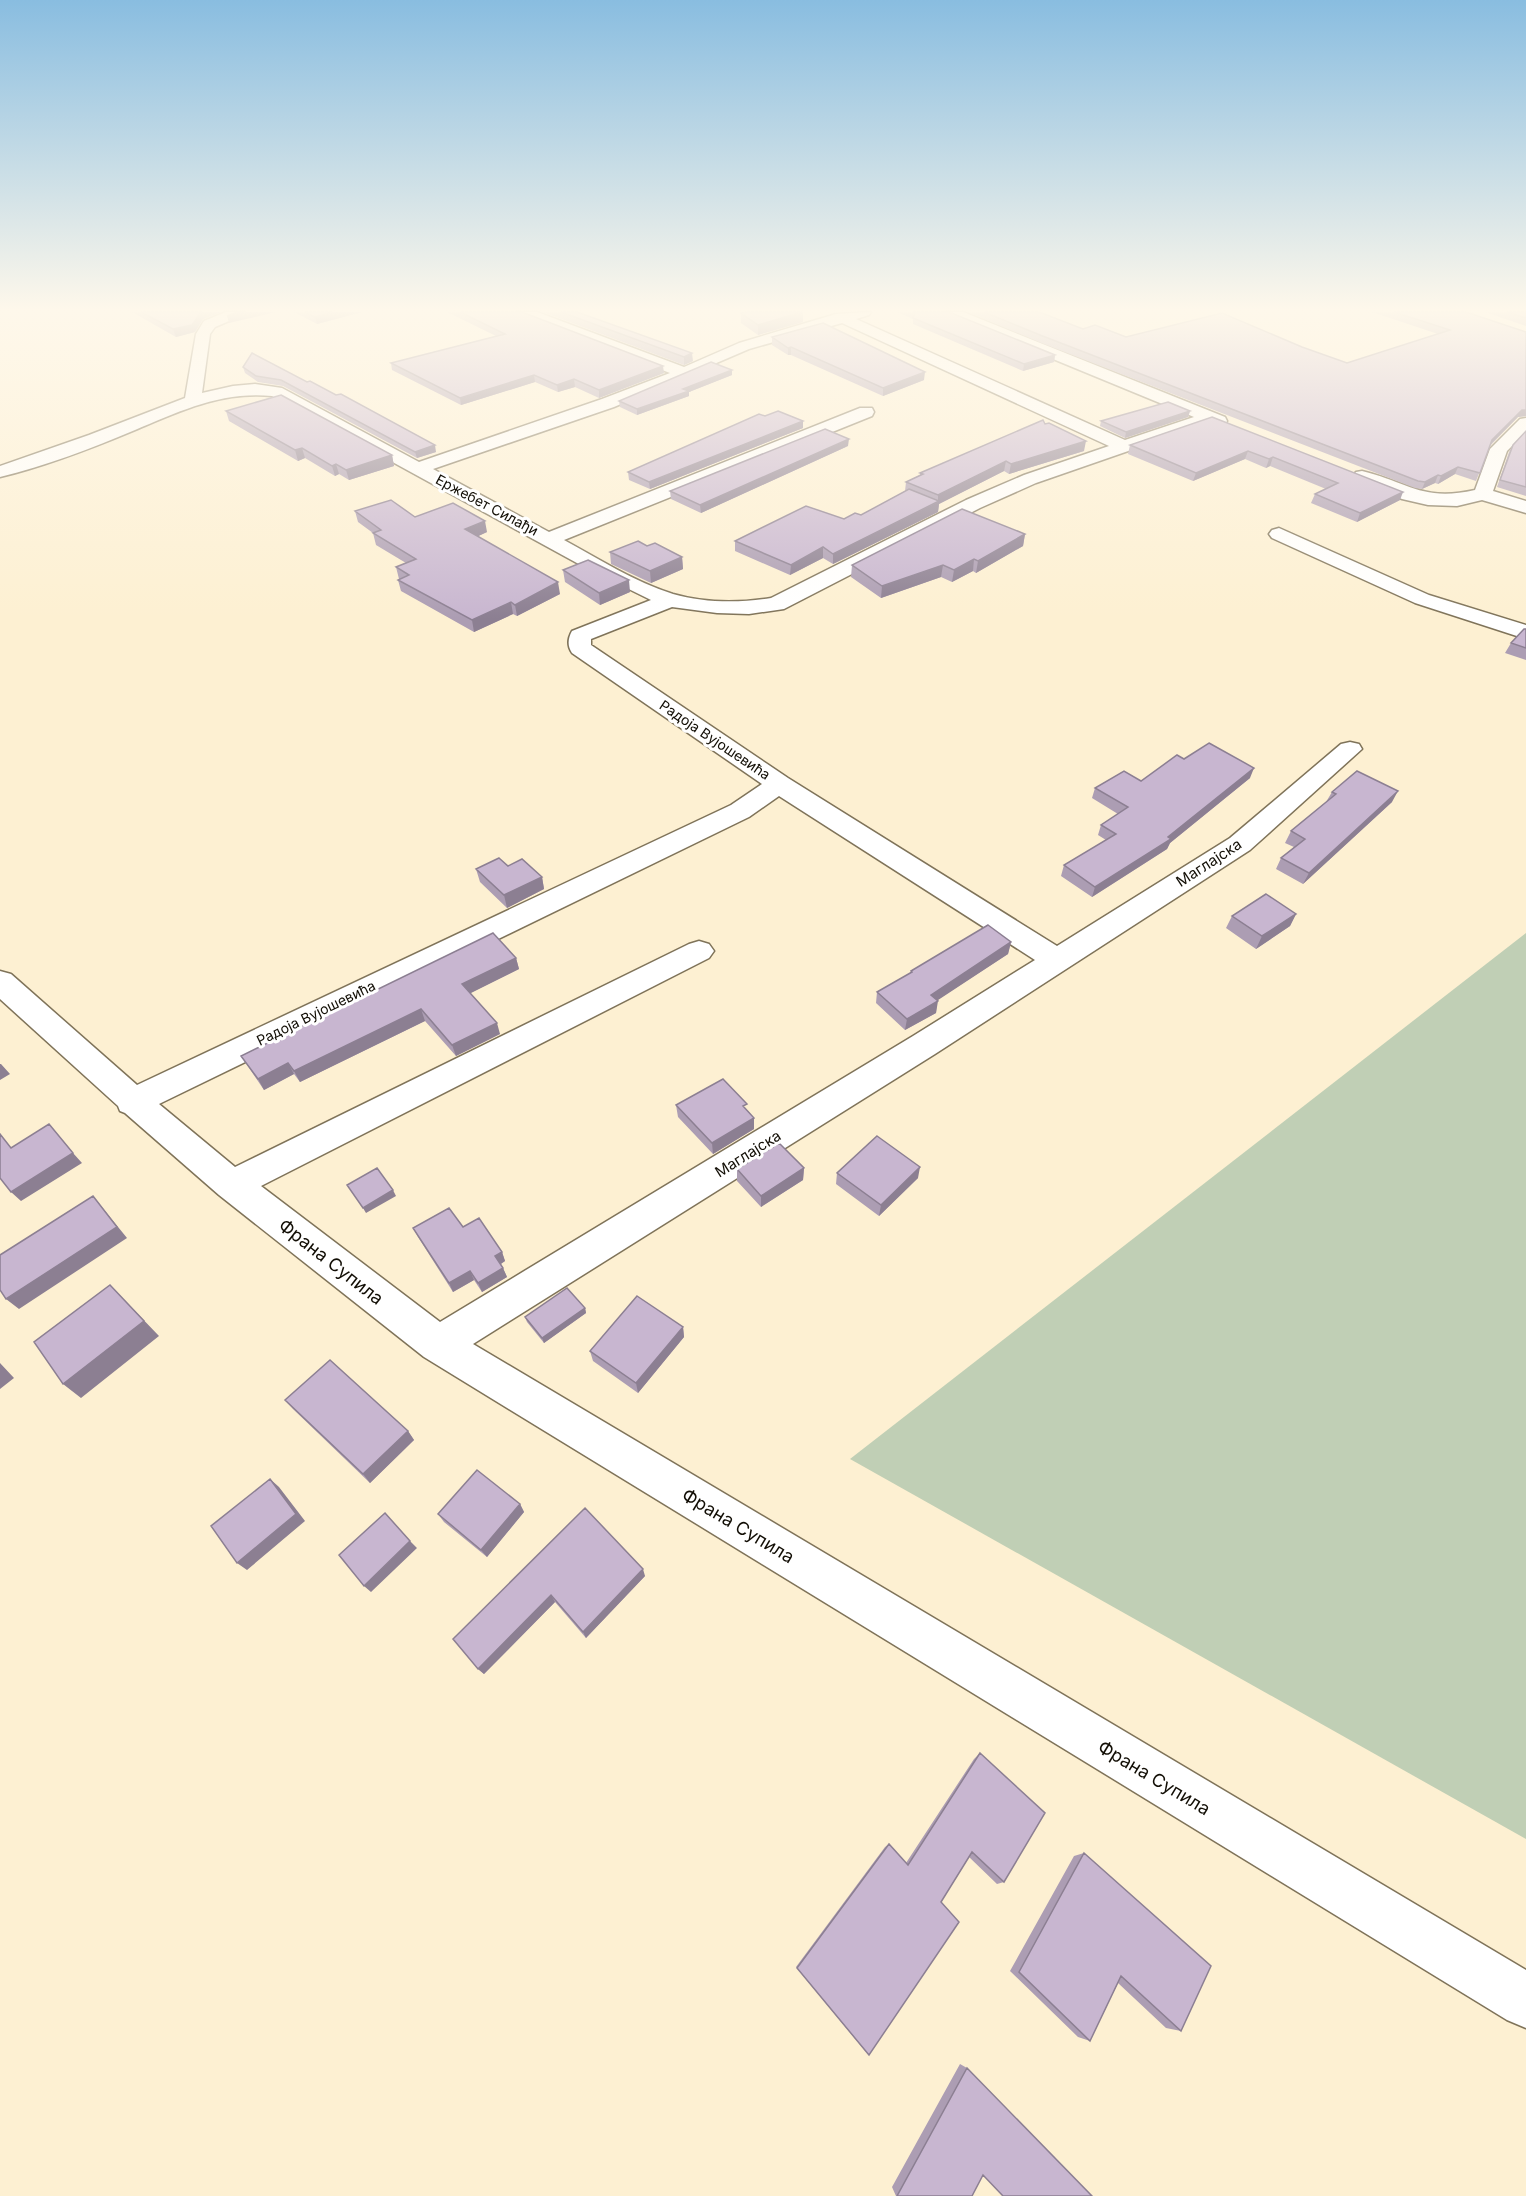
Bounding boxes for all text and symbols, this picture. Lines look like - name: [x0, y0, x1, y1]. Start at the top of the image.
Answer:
- street label: Ержебет Силађи: [433, 470, 541, 539]
- street label: Радоја Вујошевића: [657, 696, 774, 783]
- street label: Маглајска: [1172, 834, 1245, 891]
- street label: Радоја Вујошевића: [254, 976, 378, 1049]
- street label: Маглајска: [711, 1126, 784, 1181]
- street label: Франа Супила: [275, 1214, 388, 1309]
- street label: Франа Супила: [678, 1484, 798, 1567]
- street label: Франа Супила: [1094, 1736, 1214, 1819]

